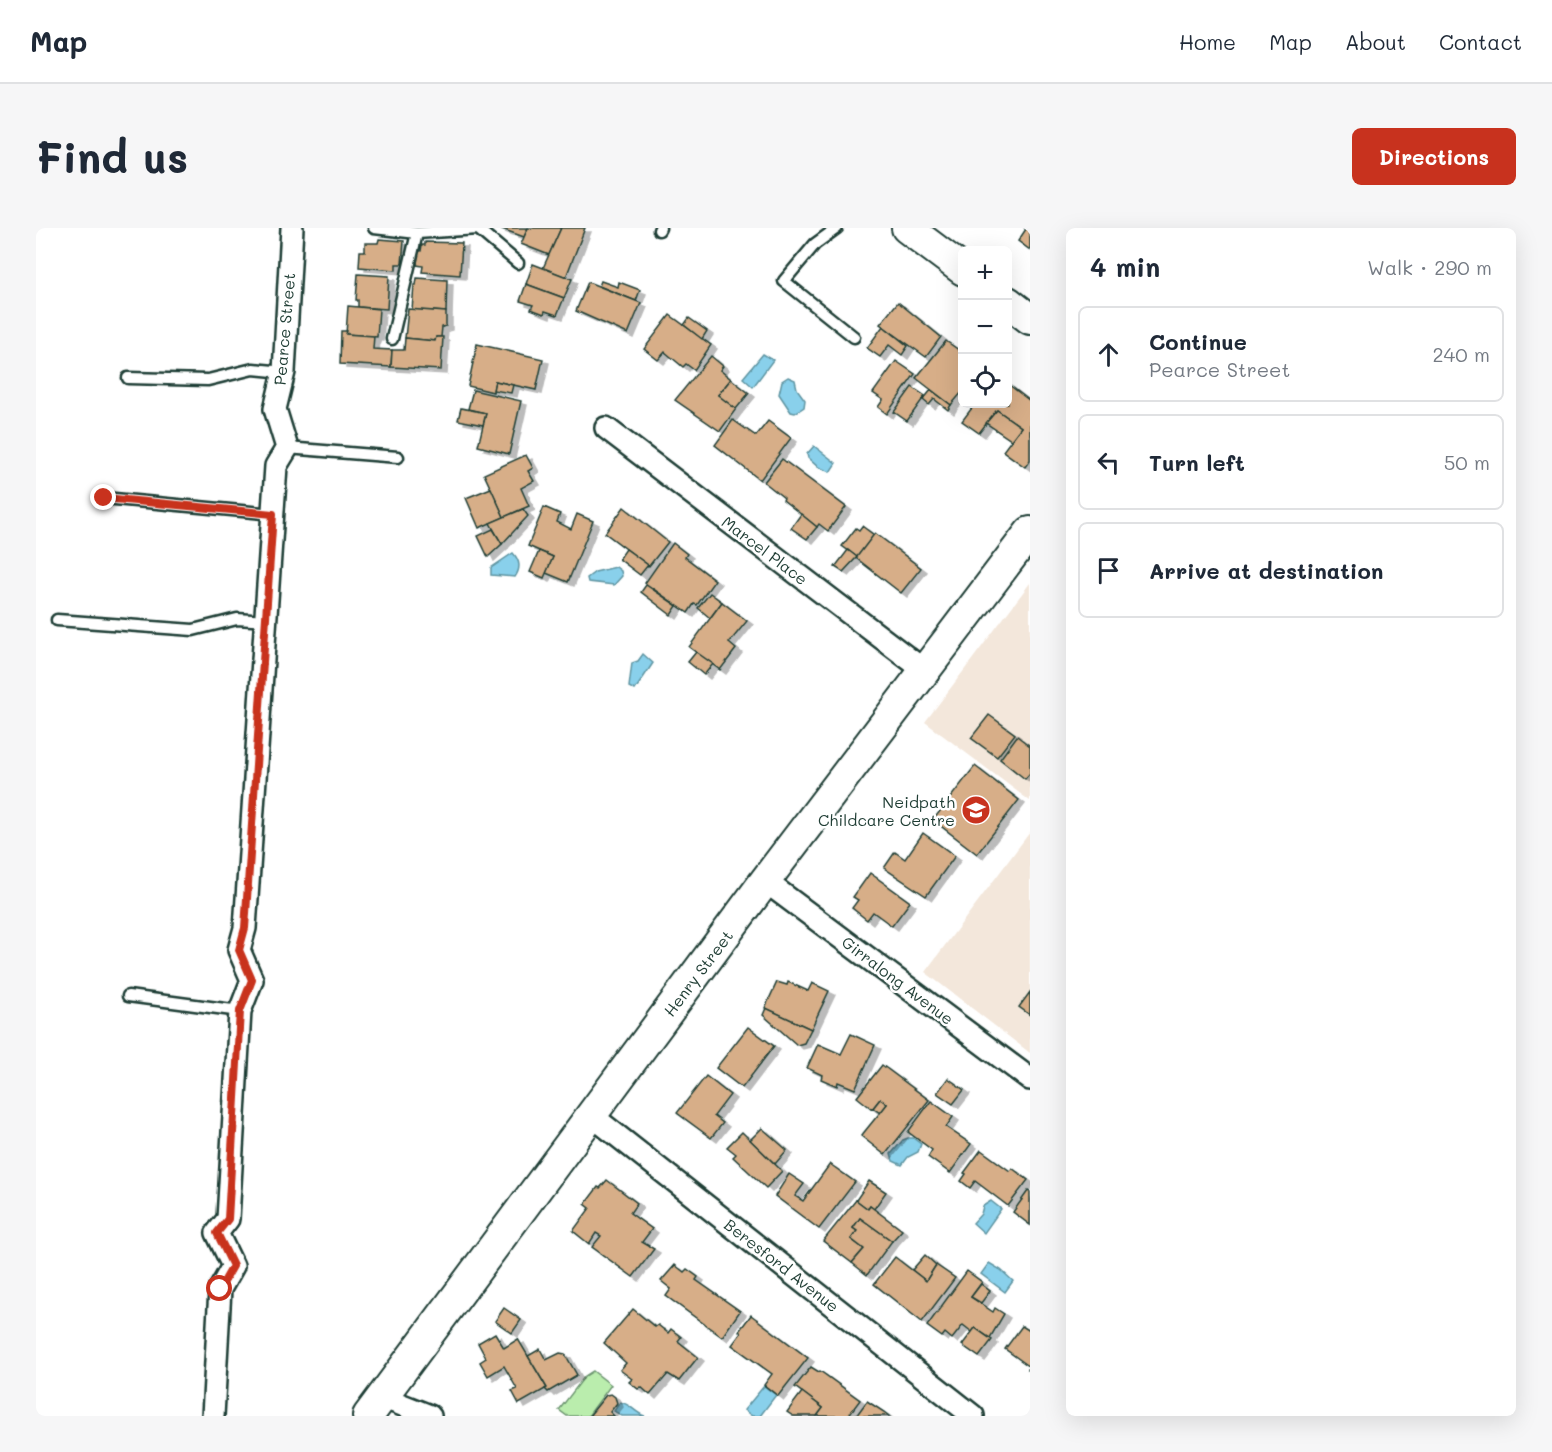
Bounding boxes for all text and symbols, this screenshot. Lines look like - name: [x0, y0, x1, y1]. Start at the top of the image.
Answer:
- text: Map: [30, 23, 87, 59]
- text: Home: [1179, 28, 1236, 55]
- text: Map: [1269, 28, 1312, 55]
- text: About: [1345, 28, 1406, 55]
- text: Contact: [1439, 28, 1522, 55]
- button: Directions: [1352, 128, 1516, 185]
- text: Find us: [36, 129, 188, 184]
- map controls: [958, 246, 1012, 408]
- button: +: [958, 246, 1012, 300]
- text: 4 min: [1090, 250, 1160, 284]
- text: Walk · 290 m: [1367, 254, 1492, 280]
- street label: Pearce Street: [269, 272, 299, 386]
- button: −: [958, 300, 1012, 354]
- text: Continue: [1149, 327, 1247, 356]
- icon: ahead: [1092, 338, 1125, 371]
- text: 240 m: [1432, 341, 1490, 367]
- button: locate: [958, 354, 1012, 408]
- text: Pearce Street: [1149, 356, 1290, 382]
- icon: left: [1092, 446, 1125, 479]
- text: Turn left: [1149, 448, 1245, 477]
- text: 50 m: [1444, 449, 1490, 475]
- route end: [90, 484, 116, 510]
- street label: Marcel Place: [718, 511, 812, 589]
- icon: arrive: [1092, 554, 1125, 587]
- text: Arrive at destination: [1149, 556, 1384, 585]
- place label: Neidpath Childcare Centre: [818, 791, 955, 830]
- school or university icon: Neidpath Childcare Centre: [960, 794, 992, 826]
- street label: Henry Street: [659, 926, 737, 1020]
- street label: Girralong Avenue: [838, 931, 958, 1029]
- street label: Beresford Avenue: [720, 1214, 844, 1316]
- route start: [206, 1275, 232, 1301]

